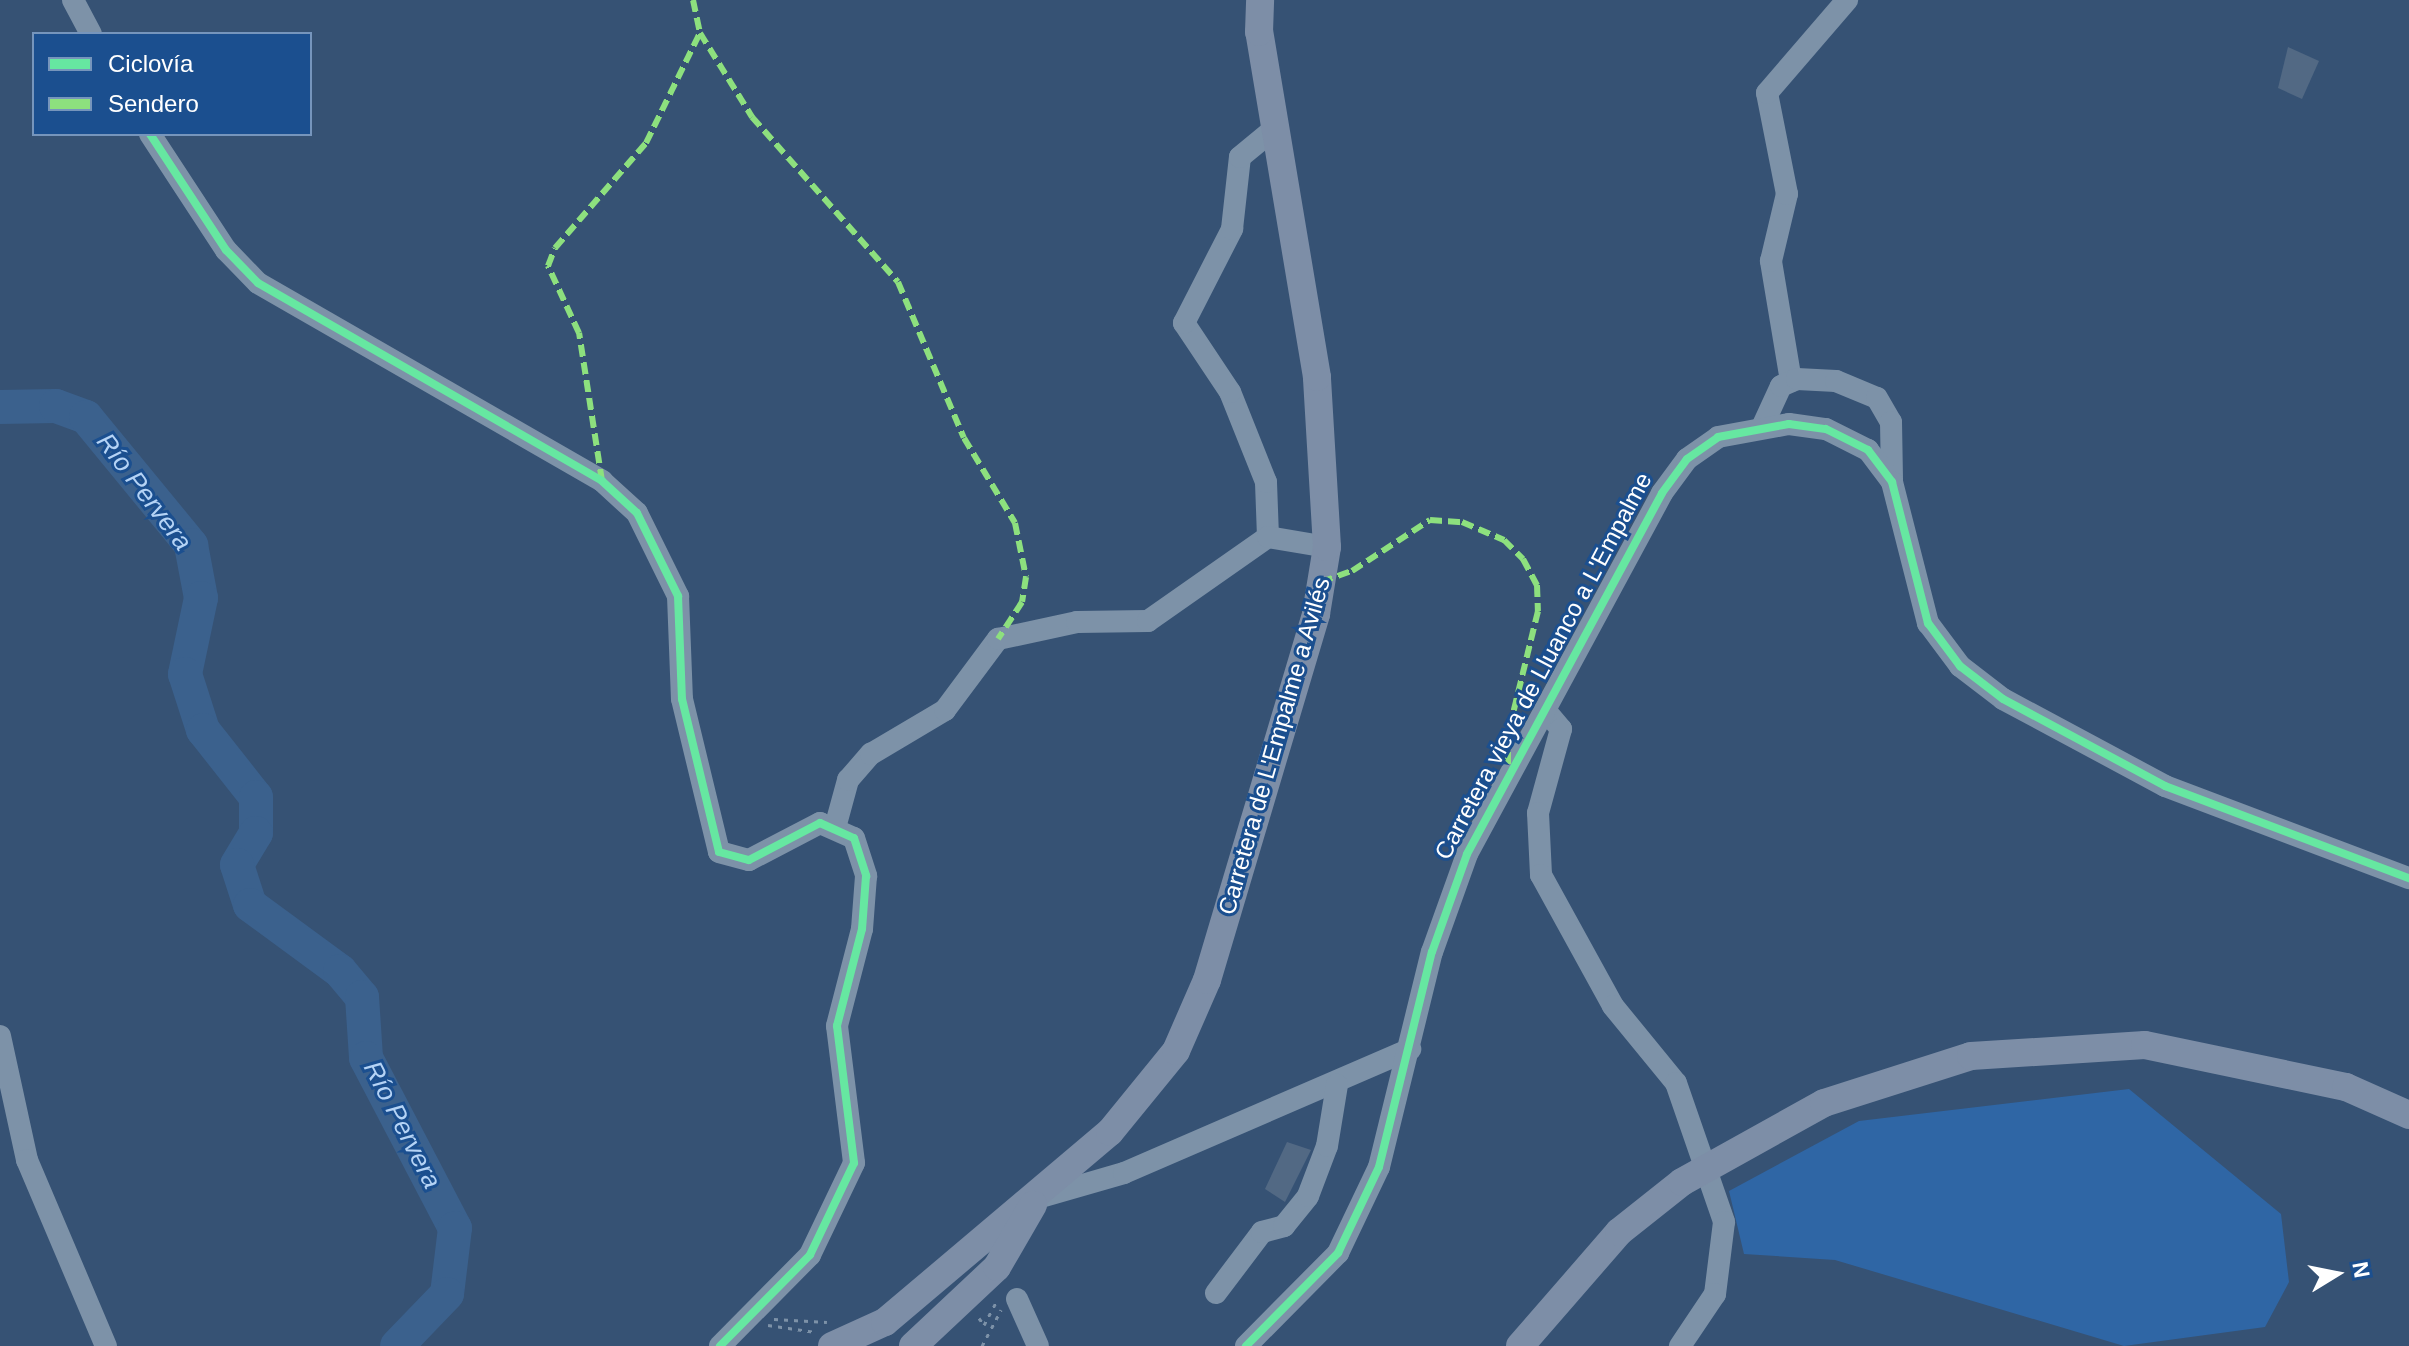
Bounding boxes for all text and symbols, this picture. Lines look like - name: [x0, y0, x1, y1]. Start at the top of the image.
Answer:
- legend: [32, 32, 312, 136]
- text: Ciclovía: [108, 50, 193, 77]
- text: Sendero: [108, 90, 199, 117]
- water label: Río Pervera: [90, 427, 198, 557]
- street label: Carretera vieya de Lluanco a L'Empalme: [1428, 468, 1658, 864]
- street label: Carretera de L'Empalme a Avilés: [1212, 573, 1336, 919]
- water label: Río Pervera: [357, 1056, 447, 1194]
- north arrow: [2297, 1234, 2377, 1314]
- text: N: [2347, 1260, 2375, 1280]

